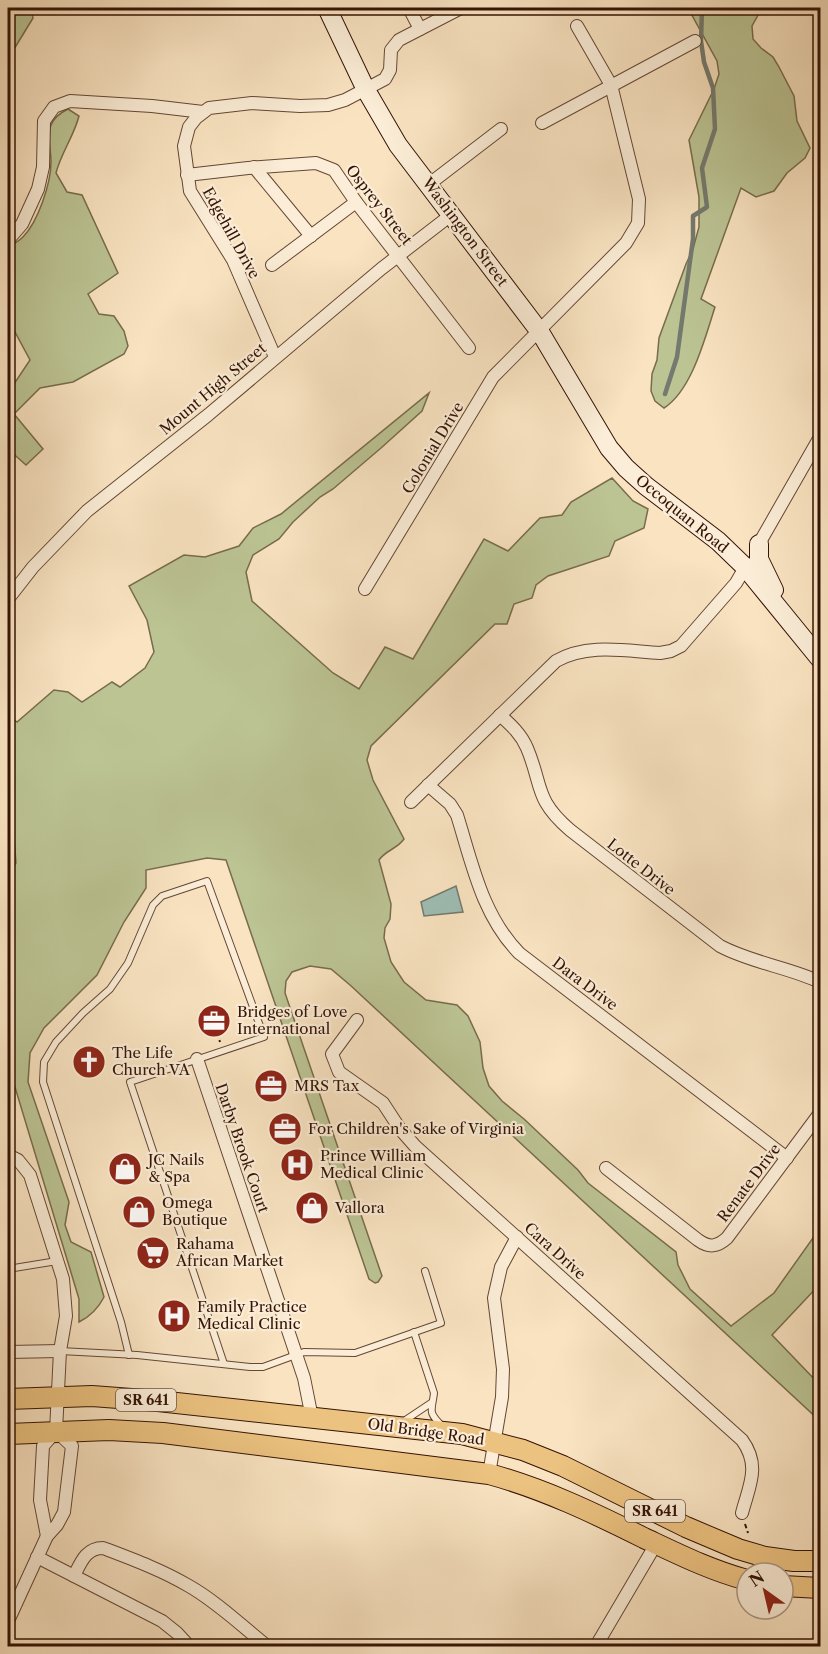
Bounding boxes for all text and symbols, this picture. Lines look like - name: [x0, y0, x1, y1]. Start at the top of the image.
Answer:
- street label: Osprey Street: [342, 161, 417, 249]
- street label: Washington Street: [418, 173, 513, 290]
- street label: Edgehill Drive: [199, 184, 264, 282]
- street label: Mount High Street: [156, 338, 270, 439]
- street label: Colonial Drive: [398, 398, 467, 497]
- street label: Occoquan Road: [632, 470, 733, 557]
- street label: Lotte Drive: [604, 834, 679, 899]
- street label: Dara Drive: [549, 953, 622, 1014]
- place label: Bridges of Love International: [237, 1002, 347, 1038]
- office icon: Bridges of Love International: [196, 1003, 232, 1039]
- place label: The Life Church VA: [112, 1043, 191, 1079]
- church icon: The Life Church VA: [71, 1044, 107, 1080]
- office icon: MRS Tax: [253, 1068, 289, 1104]
- place label: MRS Tax: [294, 1076, 359, 1095]
- street label: Darby Brook Court: [211, 1081, 274, 1216]
- office icon: For Children's Sake of Virginia: [267, 1111, 303, 1147]
- place label: For Children's Sake of Virginia: [308, 1119, 524, 1138]
- street label: Renate Drive: [713, 1140, 784, 1226]
- place label: Prince William Medical Clinic: [320, 1146, 426, 1182]
- hospital icon: Prince William Medical Clinic: [279, 1147, 315, 1183]
- place label: JC Nails & Spa: [146, 1150, 204, 1186]
- shop icon: JC Nails & Spa: [107, 1151, 143, 1187]
- shop icon: Vallora: [294, 1190, 330, 1226]
- place label: Omega Boutique: [162, 1193, 227, 1229]
- shop icon: Omega Boutique: [121, 1194, 157, 1230]
- place label: Vallora: [334, 1198, 385, 1217]
- street label: Cara Drive: [521, 1218, 590, 1283]
- place label: Rahama African Market: [175, 1234, 284, 1270]
- supermarket icon: Rahama African Market: [135, 1235, 171, 1271]
- place label: Family Practice Medical Clinic: [197, 1297, 307, 1333]
- hospital icon: Family Practice Medical Clinic: [156, 1298, 192, 1334]
- road number: SR 641: [116, 1389, 176, 1411]
- street label: Old Bridge Road: [366, 1414, 486, 1449]
- road number: SR 641: [625, 1500, 685, 1522]
- north arrow: [735, 1561, 795, 1621]
- text: N: [745, 1566, 768, 1591]

